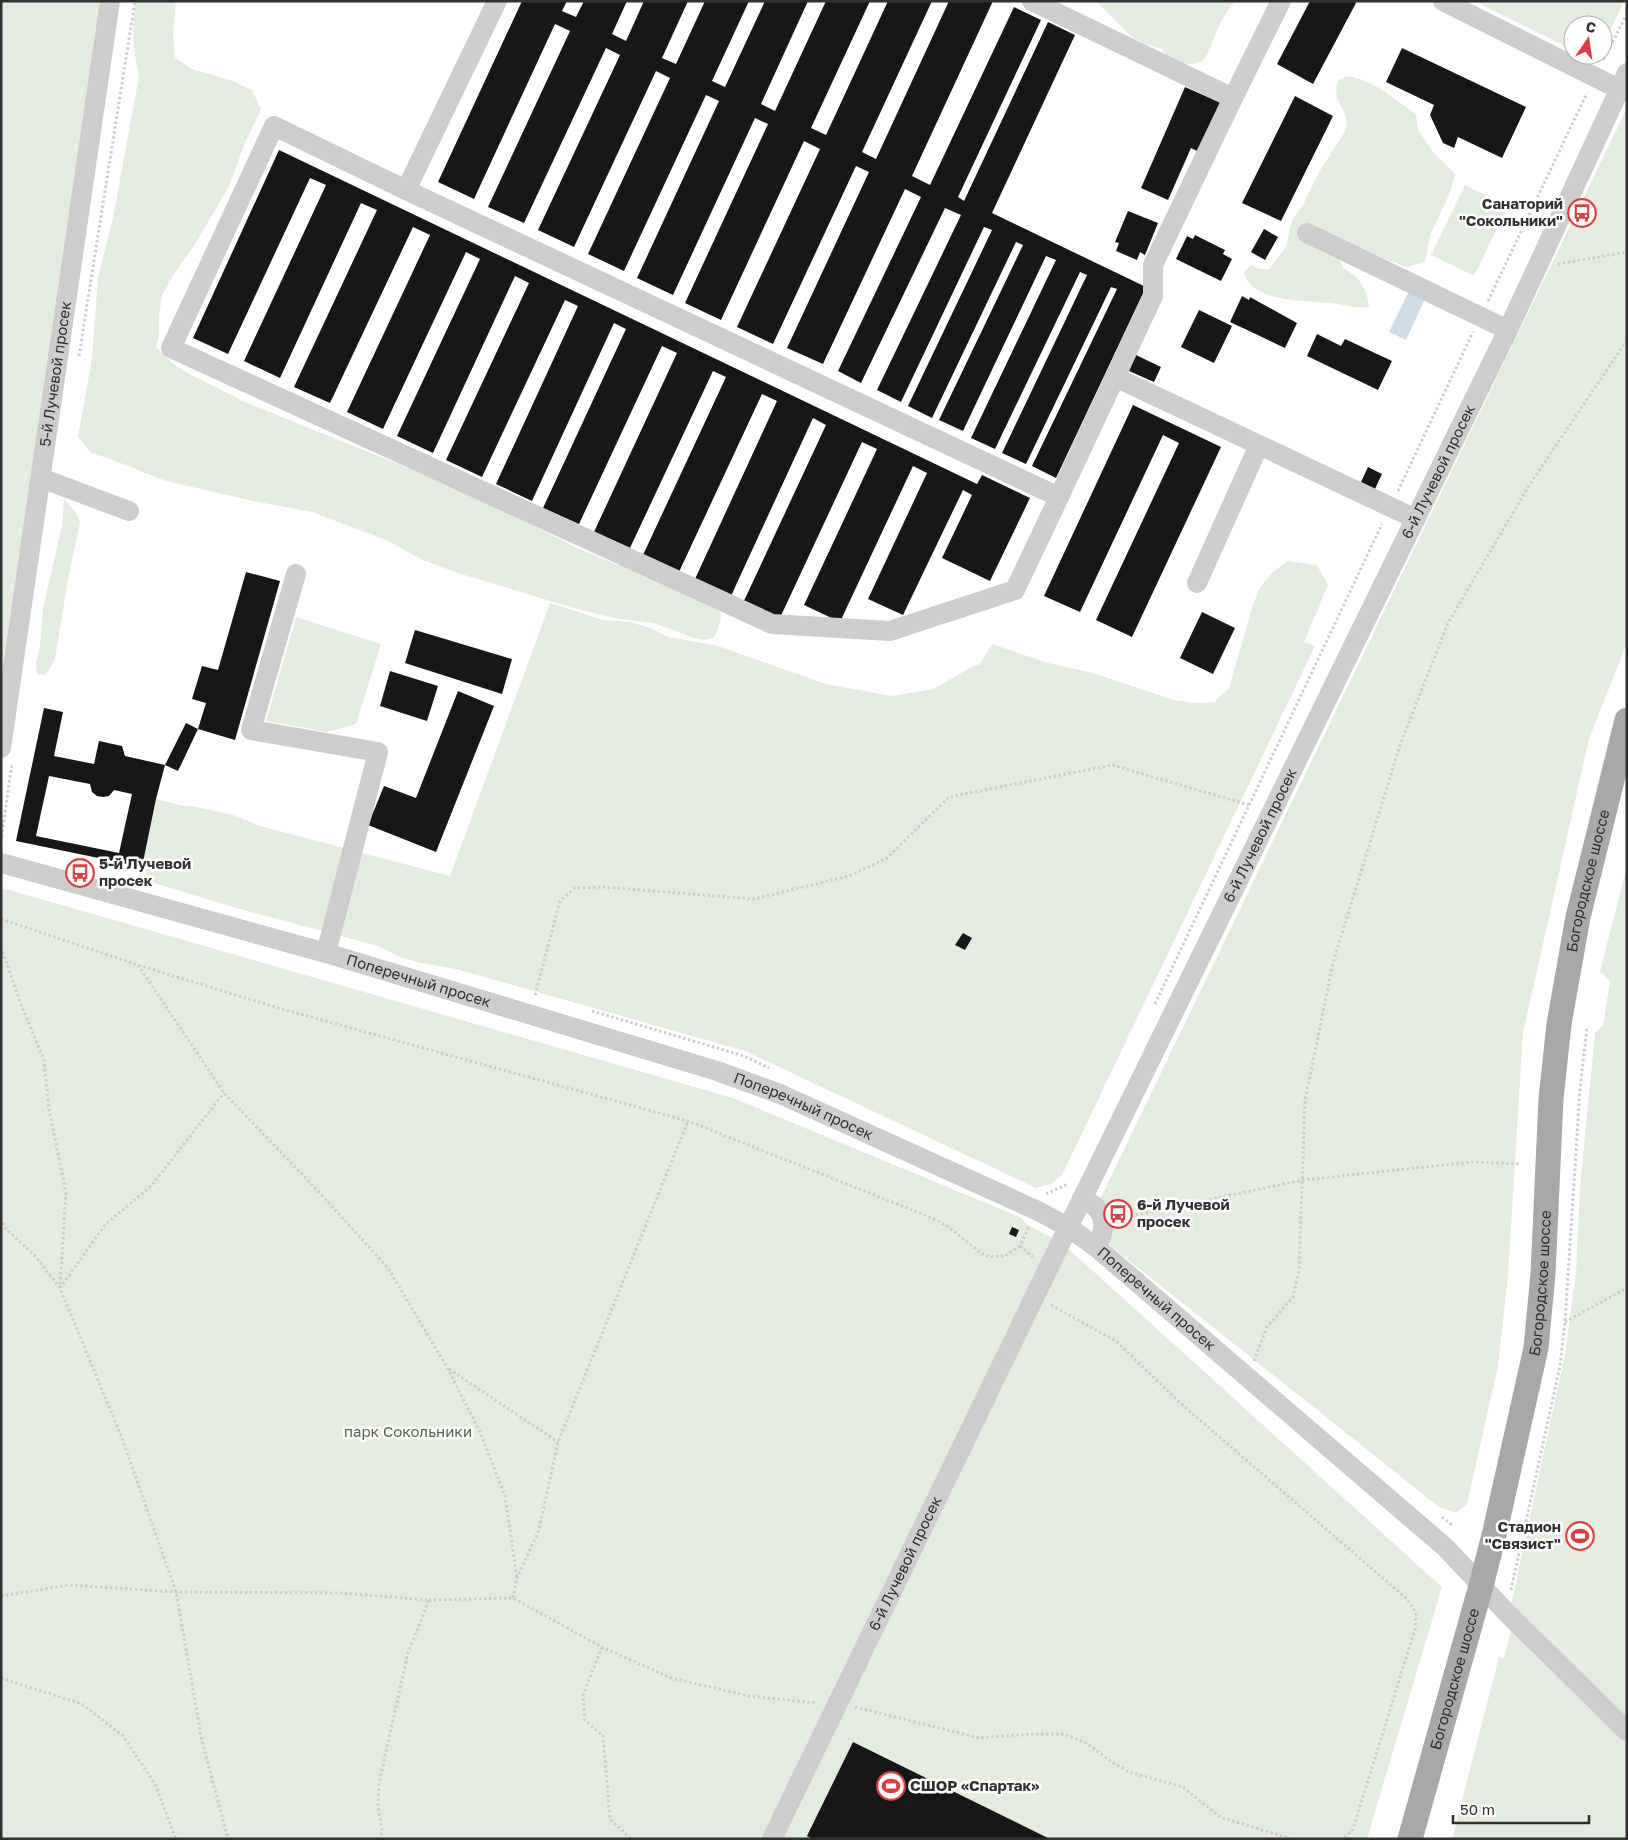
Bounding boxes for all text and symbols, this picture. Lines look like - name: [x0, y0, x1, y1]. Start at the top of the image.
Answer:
- north arrow: [1563, 15, 1613, 65]
- text: С: [1584, 17, 1598, 36]
- place label: Санаторий "Сокольники": [1459, 194, 1563, 229]
- bus stop icon: Санаторий "Сокольники": [1567, 198, 1597, 228]
- street label: 5-й Лучевой просек: [35, 299, 74, 448]
- street label: 6-й Лучевой просек: [1397, 401, 1478, 541]
- street label: 6-й Лучевой просек: [1219, 765, 1300, 905]
- street label: Богородское шоссе: [1562, 807, 1612, 954]
- place label: 5-й Лучевой просек: [99, 854, 191, 889]
- bus stop icon: 5-й Лучевой просек: [65, 858, 95, 888]
- street label: Поперечный просек: [344, 950, 494, 1010]
- street label: Поперечный просек: [731, 1068, 877, 1143]
- place label: 6-й Лучевой просек: [1137, 1195, 1230, 1230]
- bus stop icon: 6-й Лучевой просек: [1103, 1199, 1133, 1229]
- street label: Богородское шоссе: [1524, 1210, 1554, 1358]
- street label: Поперечный просек: [1094, 1242, 1220, 1354]
- park label: парк Сокольники: [344, 1422, 472, 1440]
- street label: 6-й Лучевой просек: [864, 1493, 945, 1633]
- place label: Стадион "Связист": [1485, 1517, 1561, 1552]
- sports icon: Стадион "Связист": [1565, 1521, 1595, 1551]
- street label: Богородское шоссе: [1425, 1606, 1482, 1752]
- sports icon: СШОР «Спартак»: [876, 1771, 906, 1801]
- place label: СШОР «Спартак»: [910, 1776, 1039, 1794]
- scale bar: [1453, 1792, 1589, 1824]
- text: 50 m: [1460, 1800, 1495, 1818]

